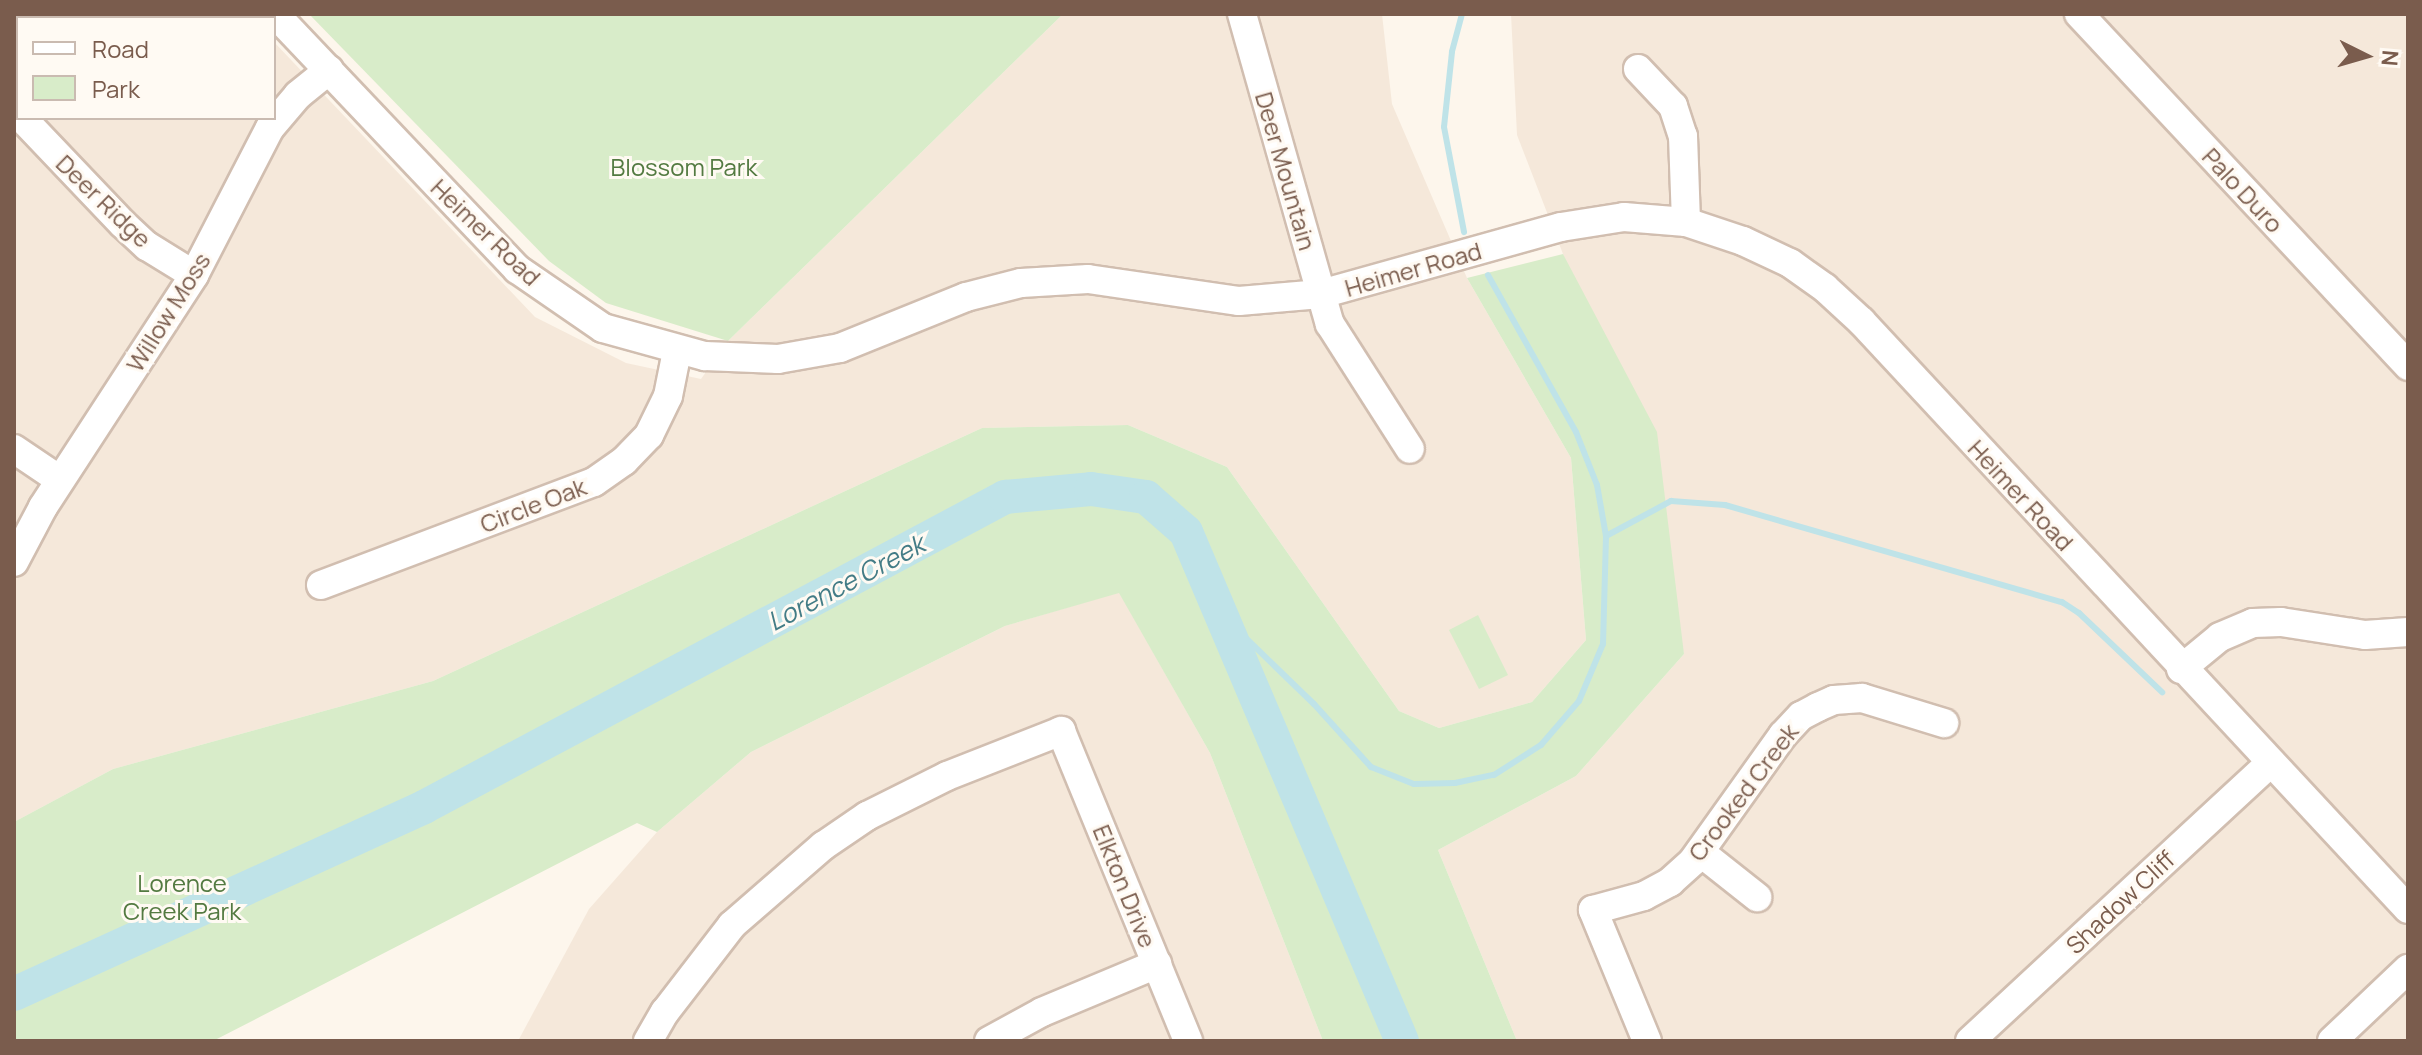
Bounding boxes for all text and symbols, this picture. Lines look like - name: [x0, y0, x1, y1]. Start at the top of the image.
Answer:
- legend: [16, 16, 276, 120]
- north arrow: [2326, 16, 2406, 96]
- text: Road: [92, 32, 149, 65]
- text: N: [2374, 49, 2406, 67]
- text: Park: [92, 72, 140, 105]
- street label: Deer Mountain: [1250, 89, 1322, 253]
- street label: Palo Duro: [2197, 142, 2289, 238]
- street label: Deer Ridge: [51, 149, 157, 253]
- park label: Blossom Park: [611, 153, 757, 181]
- street label: Heimer Road: [425, 173, 547, 291]
- street label: Heimer Road: [1341, 236, 1485, 302]
- street label: Willow Moss: [120, 247, 216, 377]
- street label: Heimer Road: [1962, 434, 2080, 556]
- street label: Circle Oak: [476, 472, 590, 538]
- water label: Lorence Creek: [762, 529, 930, 637]
- street label: Crooked Creek: [1682, 718, 1804, 866]
- street label: Elkton Drive: [1087, 820, 1163, 952]
- street label: Shadow Cliff: [2060, 844, 2180, 960]
- park label: Lorence Creek Park: [123, 869, 241, 925]

